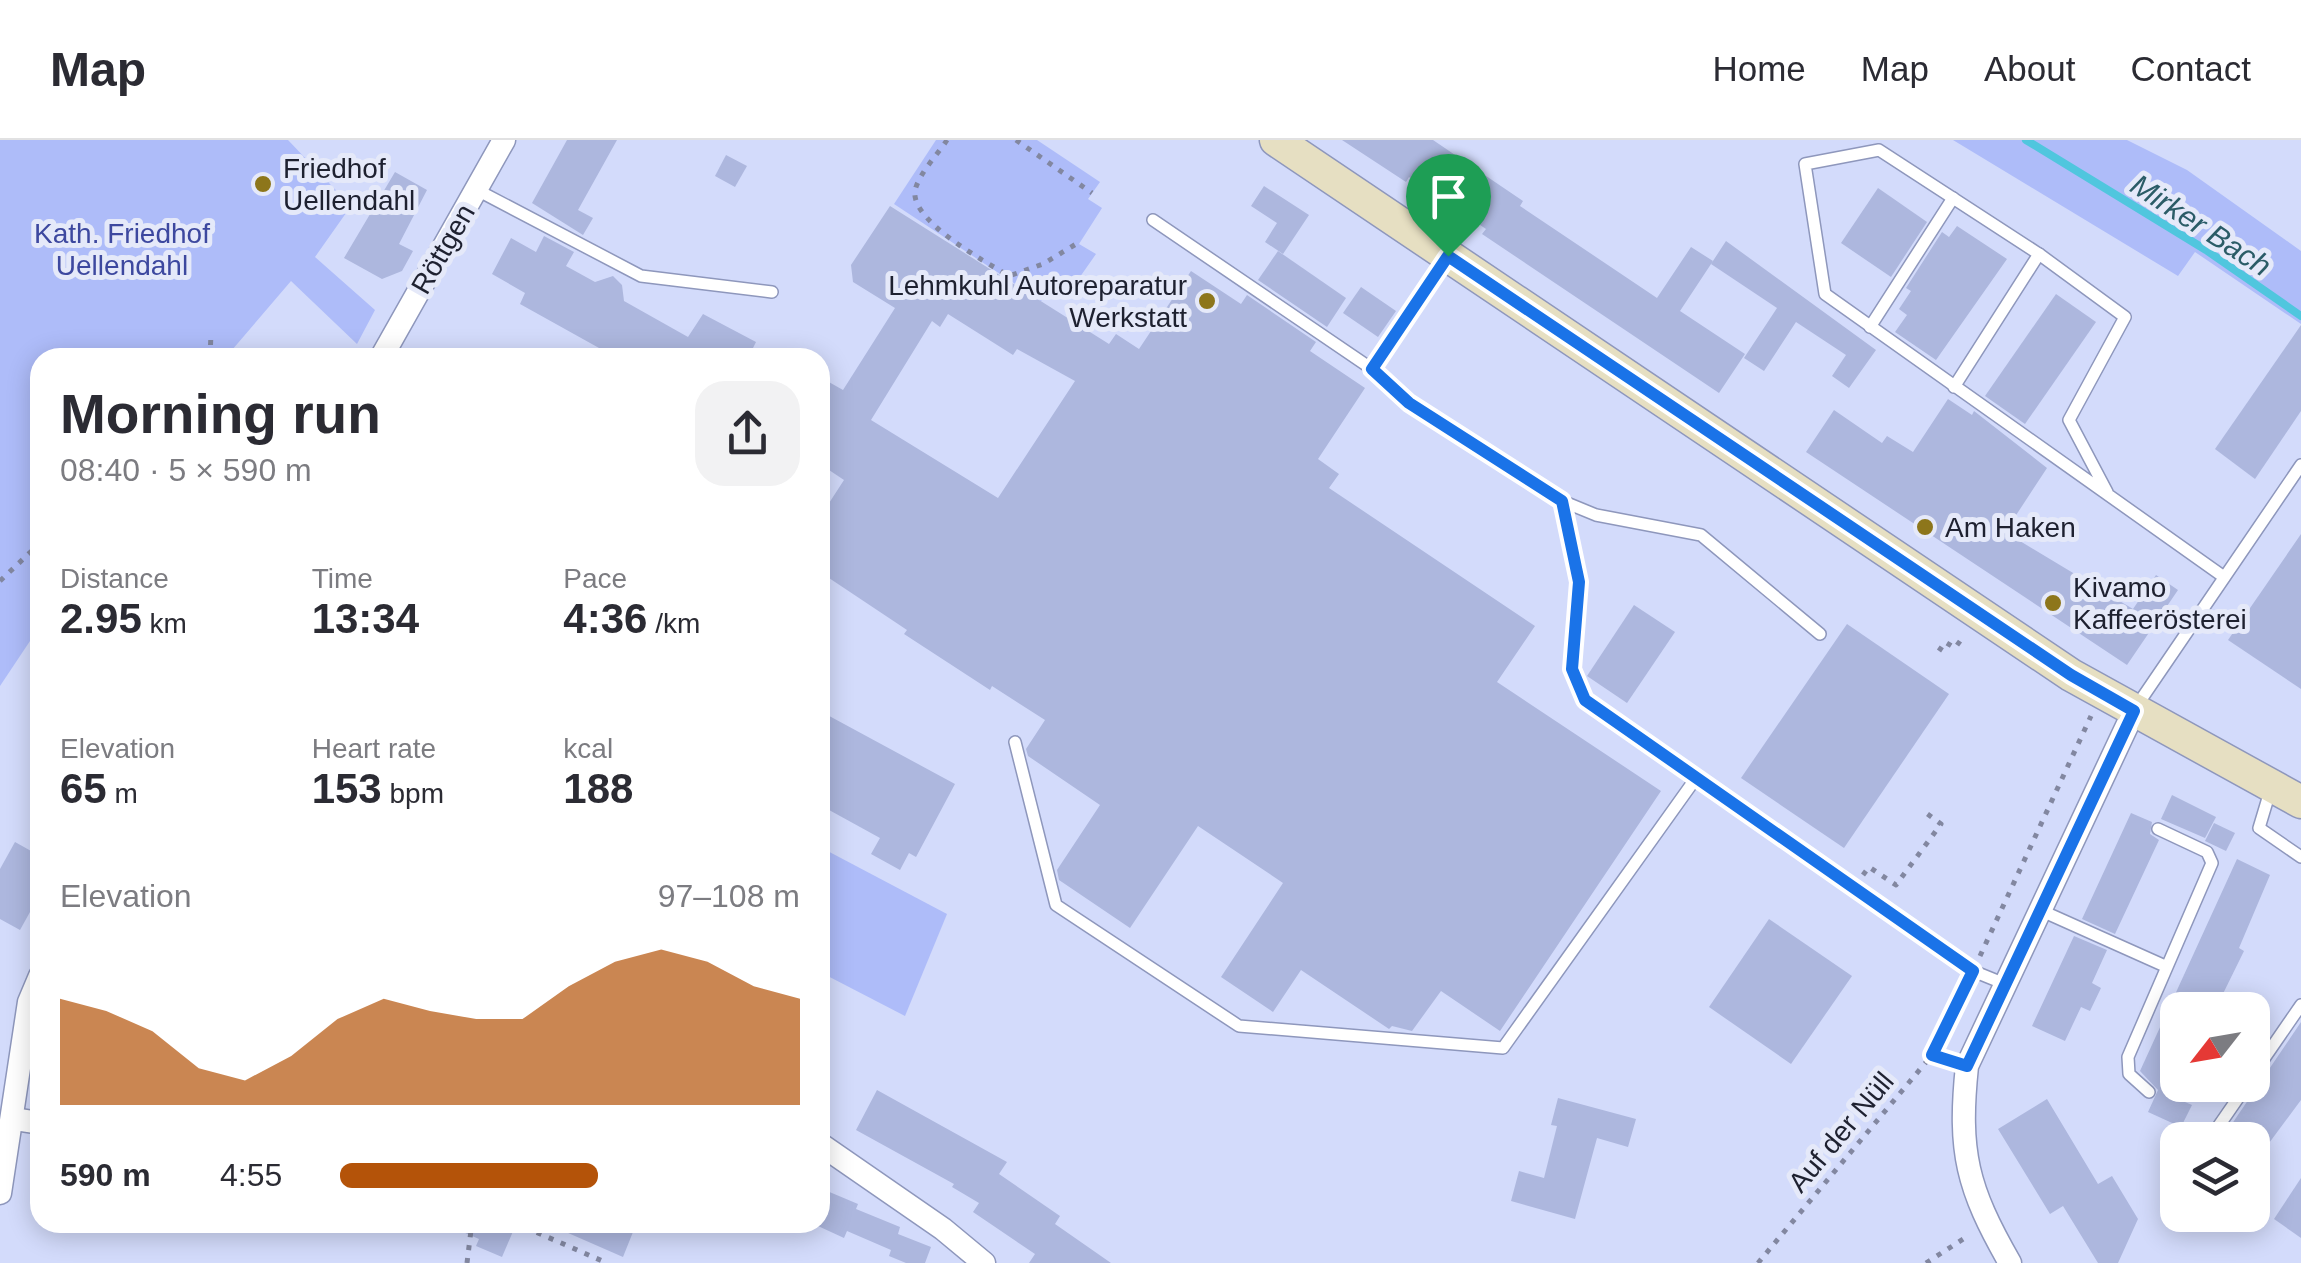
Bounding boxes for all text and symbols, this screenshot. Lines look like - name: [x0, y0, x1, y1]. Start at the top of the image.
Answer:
- text: Map: [50, 43, 146, 96]
- text: Home: [1712, 49, 1806, 88]
- text: Map: [1861, 49, 1929, 88]
- text: About: [1984, 49, 2075, 88]
- text: Contact: [2130, 49, 2251, 88]
- place label: Friedhof Uellendahl: [283, 153, 415, 216]
- pin: [1406, 154, 1491, 257]
- water label: Mirker Bach: [2125, 168, 2277, 282]
- icon: arrive: [1421, 169, 1476, 224]
- marker: Friedhof Uellendahl: [252, 173, 274, 195]
- street label: Röttgen: [405, 199, 481, 299]
- park label: Kath. Friedhof Uellendahl: [34, 218, 210, 281]
- place label: Lehmkuhl Autoreparatur Werkstatt: [888, 270, 1187, 333]
- marker: Lehmkuhl Autoreparatur Werkstatt: [1196, 290, 1218, 312]
- button: share: [695, 381, 800, 486]
- text: Morning run: [60, 383, 381, 445]
- text: 08:40 · 5 × 590 m: [60, 452, 312, 488]
- place label: Am Haken: [1945, 512, 2076, 543]
- marker: Am Haken: [1914, 516, 1936, 538]
- text: Distance: [60, 563, 169, 594]
- text: Time: [312, 563, 373, 594]
- text: Pace: [563, 563, 627, 594]
- place label: Kivamo Kaffeerösterei: [2073, 572, 2247, 635]
- marker: Kivamo Kaffeerösterei: [2042, 592, 2064, 614]
- text: 2.95: [60, 595, 142, 642]
- text: 13:34: [312, 595, 419, 642]
- text: 4:36: [563, 595, 647, 642]
- text: km: [142, 608, 187, 639]
- text: /km: [647, 608, 700, 639]
- text: Elevation: [60, 733, 175, 764]
- text: Heart rate: [312, 733, 436, 764]
- text: kcal: [563, 733, 613, 764]
- text: 65: [60, 765, 107, 812]
- text: 153: [312, 765, 382, 812]
- text: 188: [563, 765, 633, 812]
- text: m: [107, 778, 138, 809]
- text: bpm: [382, 778, 444, 809]
- text: Elevation: [60, 878, 192, 914]
- text: 97–108 m: [658, 878, 800, 914]
- north arrow: [2160, 992, 2270, 1102]
- map controls: [2160, 992, 2270, 1232]
- street label: Auf der Nüll: [1782, 1066, 1900, 1198]
- button: layers: [2160, 1122, 2270, 1232]
- text: 590 m: [60, 1157, 151, 1193]
- text: 4:55: [220, 1157, 282, 1193]

